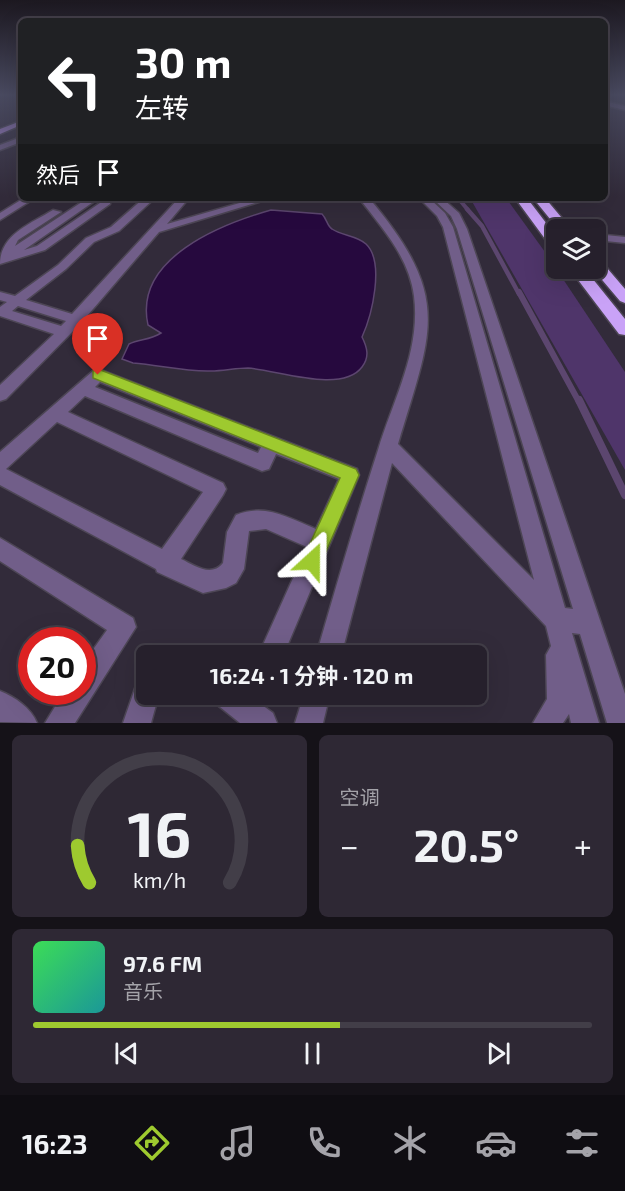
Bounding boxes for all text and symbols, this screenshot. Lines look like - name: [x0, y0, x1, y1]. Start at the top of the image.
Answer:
- text: 30 m: [135, 36, 231, 86]
- icon: left: [36, 42, 114, 120]
- text: 左转: [135, 91, 189, 123]
- icon: arrive: [92, 156, 125, 189]
- text: 然后: [36, 161, 80, 187]
- map controls: [546, 219, 606, 279]
- button: layers: [546, 219, 606, 279]
- pin: [72, 313, 123, 375]
- icon: arrive: [81, 322, 114, 355]
- position arrow: [280, 529, 344, 593]
- speed limit sign: 20: [18, 627, 96, 705]
- text: 16:24 · 1 分钟 · 120 m: [210, 662, 413, 688]
- text: 空调: [340, 785, 380, 809]
- text: 16: [127, 795, 191, 870]
- text: 20.5°: [413, 817, 519, 871]
- text: −: [340, 825, 359, 865]
- text: +: [574, 825, 592, 865]
- text: km/h: [133, 867, 186, 892]
- text: 97.6 FM: [123, 950, 202, 976]
- text: 音乐: [123, 979, 163, 1003]
- icon: previous: [110, 1037, 143, 1070]
- icon: pause: [296, 1037, 329, 1070]
- icon: next: [482, 1037, 515, 1070]
- icon: directions: [131, 1122, 173, 1164]
- icon: music: [217, 1122, 259, 1164]
- icon: phone: [303, 1122, 345, 1164]
- icon: climate: [389, 1122, 431, 1164]
- icon: car: [475, 1122, 517, 1164]
- icon: filters: [561, 1122, 603, 1164]
- text: 16:23: [22, 1127, 87, 1159]

